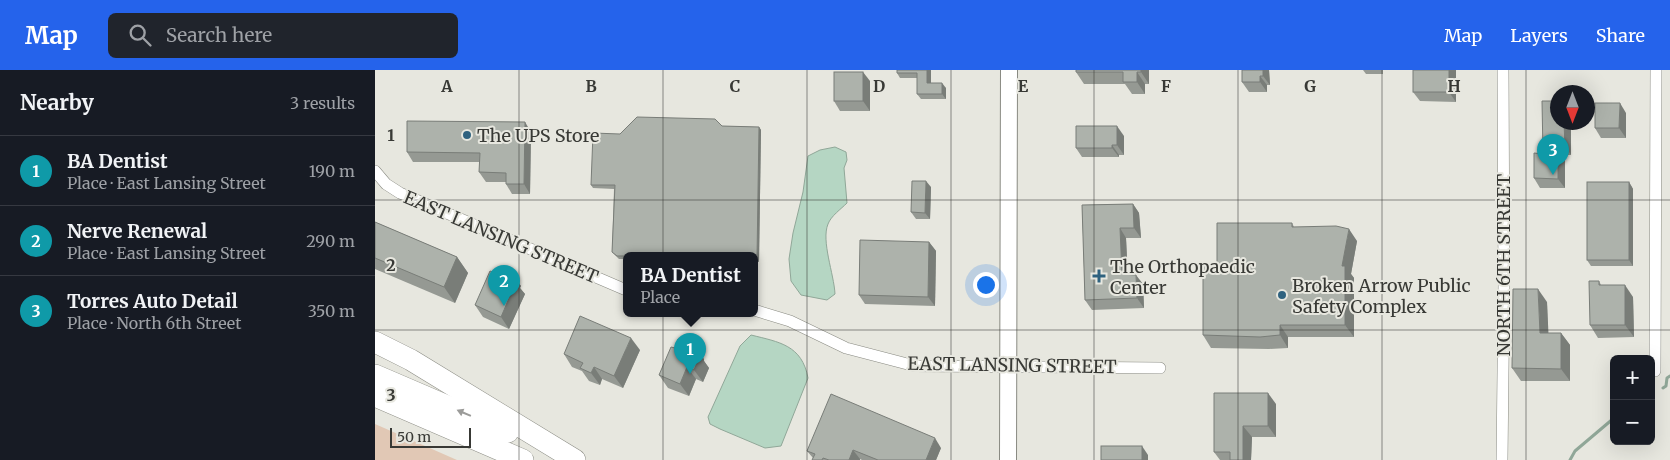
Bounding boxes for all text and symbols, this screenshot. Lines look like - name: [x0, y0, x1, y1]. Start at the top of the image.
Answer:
- search box: [108, 13, 458, 58]
- text: Map: [25, 20, 78, 51]
- icon: search: [126, 21, 154, 49]
- text: Search here: [166, 23, 272, 47]
- text: Map: [1444, 24, 1482, 47]
- text: Layers: [1510, 24, 1568, 47]
- text: Share: [1596, 24, 1645, 47]
- text: A: [440, 76, 453, 96]
- text: B: [585, 76, 597, 96]
- text: C: [730, 76, 740, 96]
- text: D: [873, 76, 885, 96]
- text: E: [1018, 76, 1029, 96]
- text: F: [1161, 76, 1171, 96]
- text: G: [1304, 76, 1316, 96]
- text: H: [1447, 76, 1461, 96]
- north arrow: [1550, 85, 1595, 130]
- text: Nearby: [20, 89, 94, 116]
- text: 3 results: [290, 93, 355, 113]
- place label: The UPS Store: [477, 124, 600, 147]
- text: 1: [387, 125, 395, 145]
- marker: The UPS Store: [461, 129, 473, 141]
- pin: 3: [1537, 134, 1569, 175]
- text: BA Dentist: [67, 149, 168, 173]
- text: 1: [32, 161, 40, 181]
- text: 190 m: [309, 161, 355, 181]
- text: Place · East Lansing Street: [67, 173, 266, 193]
- street label: NORTH 6TH STREET: [1492, 173, 1515, 356]
- street label: EAST LANSING STREET: [400, 186, 602, 289]
- text: Nerve Renewal: [67, 219, 207, 243]
- text: 2: [31, 231, 41, 251]
- text: 290 m: [306, 231, 355, 251]
- text: Place · East Lansing Street: [67, 243, 266, 263]
- popup: [623, 252, 758, 317]
- text: 2: [386, 255, 396, 275]
- place label: The Orthopaedic Center: [1110, 255, 1255, 299]
- text: BA Dentist: [640, 263, 741, 287]
- pin: 2: [488, 265, 520, 306]
- marker: The Orthopaedic Center: [1092, 269, 1106, 283]
- your location: [973, 272, 999, 298]
- place label: Broken Arrow Public Safety Complex: [1292, 274, 1471, 318]
- text: Place: [640, 287, 680, 307]
- text: Torres Auto Detail: [67, 289, 238, 313]
- marker: Broken Arrow Public Safety Complex: [1276, 289, 1288, 301]
- text: 3: [31, 301, 41, 321]
- text: 350 m: [308, 301, 355, 321]
- text: Place · North 6th Street: [67, 313, 241, 333]
- pin: 1: [674, 333, 706, 374]
- street label: EAST LANSING STREET: [907, 352, 1117, 378]
- map controls: [1610, 355, 1655, 445]
- button: +: [1610, 355, 1655, 400]
- text: 3: [386, 385, 396, 405]
- button: −: [1610, 400, 1655, 445]
- one-way arrow: [456, 409, 471, 417]
- scale bar: [390, 425, 471, 448]
- text: 50 m: [397, 428, 431, 446]

